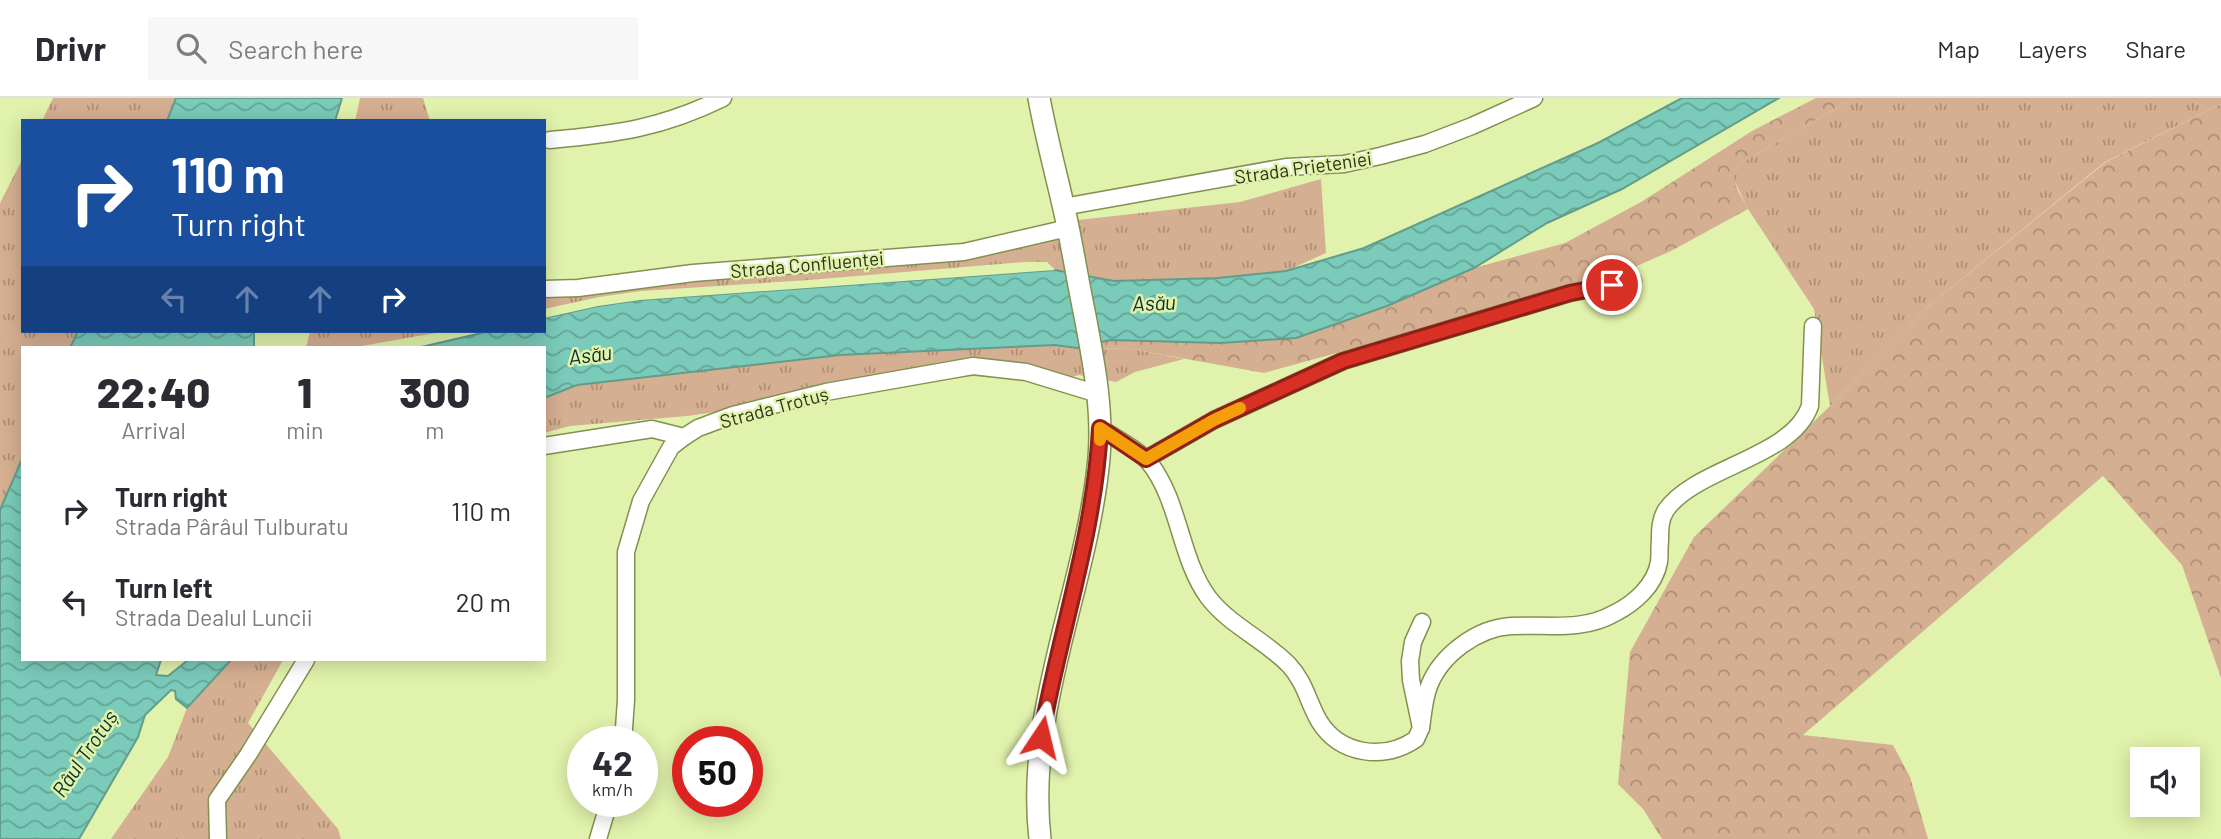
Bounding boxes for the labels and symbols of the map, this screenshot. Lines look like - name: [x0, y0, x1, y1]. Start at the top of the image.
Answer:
- street label: Strada Prieteniei: [1233, 146, 1373, 188]
- street label: Strada Confluenței: [729, 246, 885, 282]
- pin: [1582, 255, 1642, 315]
- water label: Asău: [1132, 289, 1176, 315]
- water label: Asău: [567, 339, 613, 369]
- street label: Strada Trotuș: [717, 381, 831, 433]
- position arrow: [1004, 700, 1078, 774]
- water label: Râul Trotuș: [46, 705, 122, 801]
- speed limit sign: 50: [672, 726, 763, 817]

